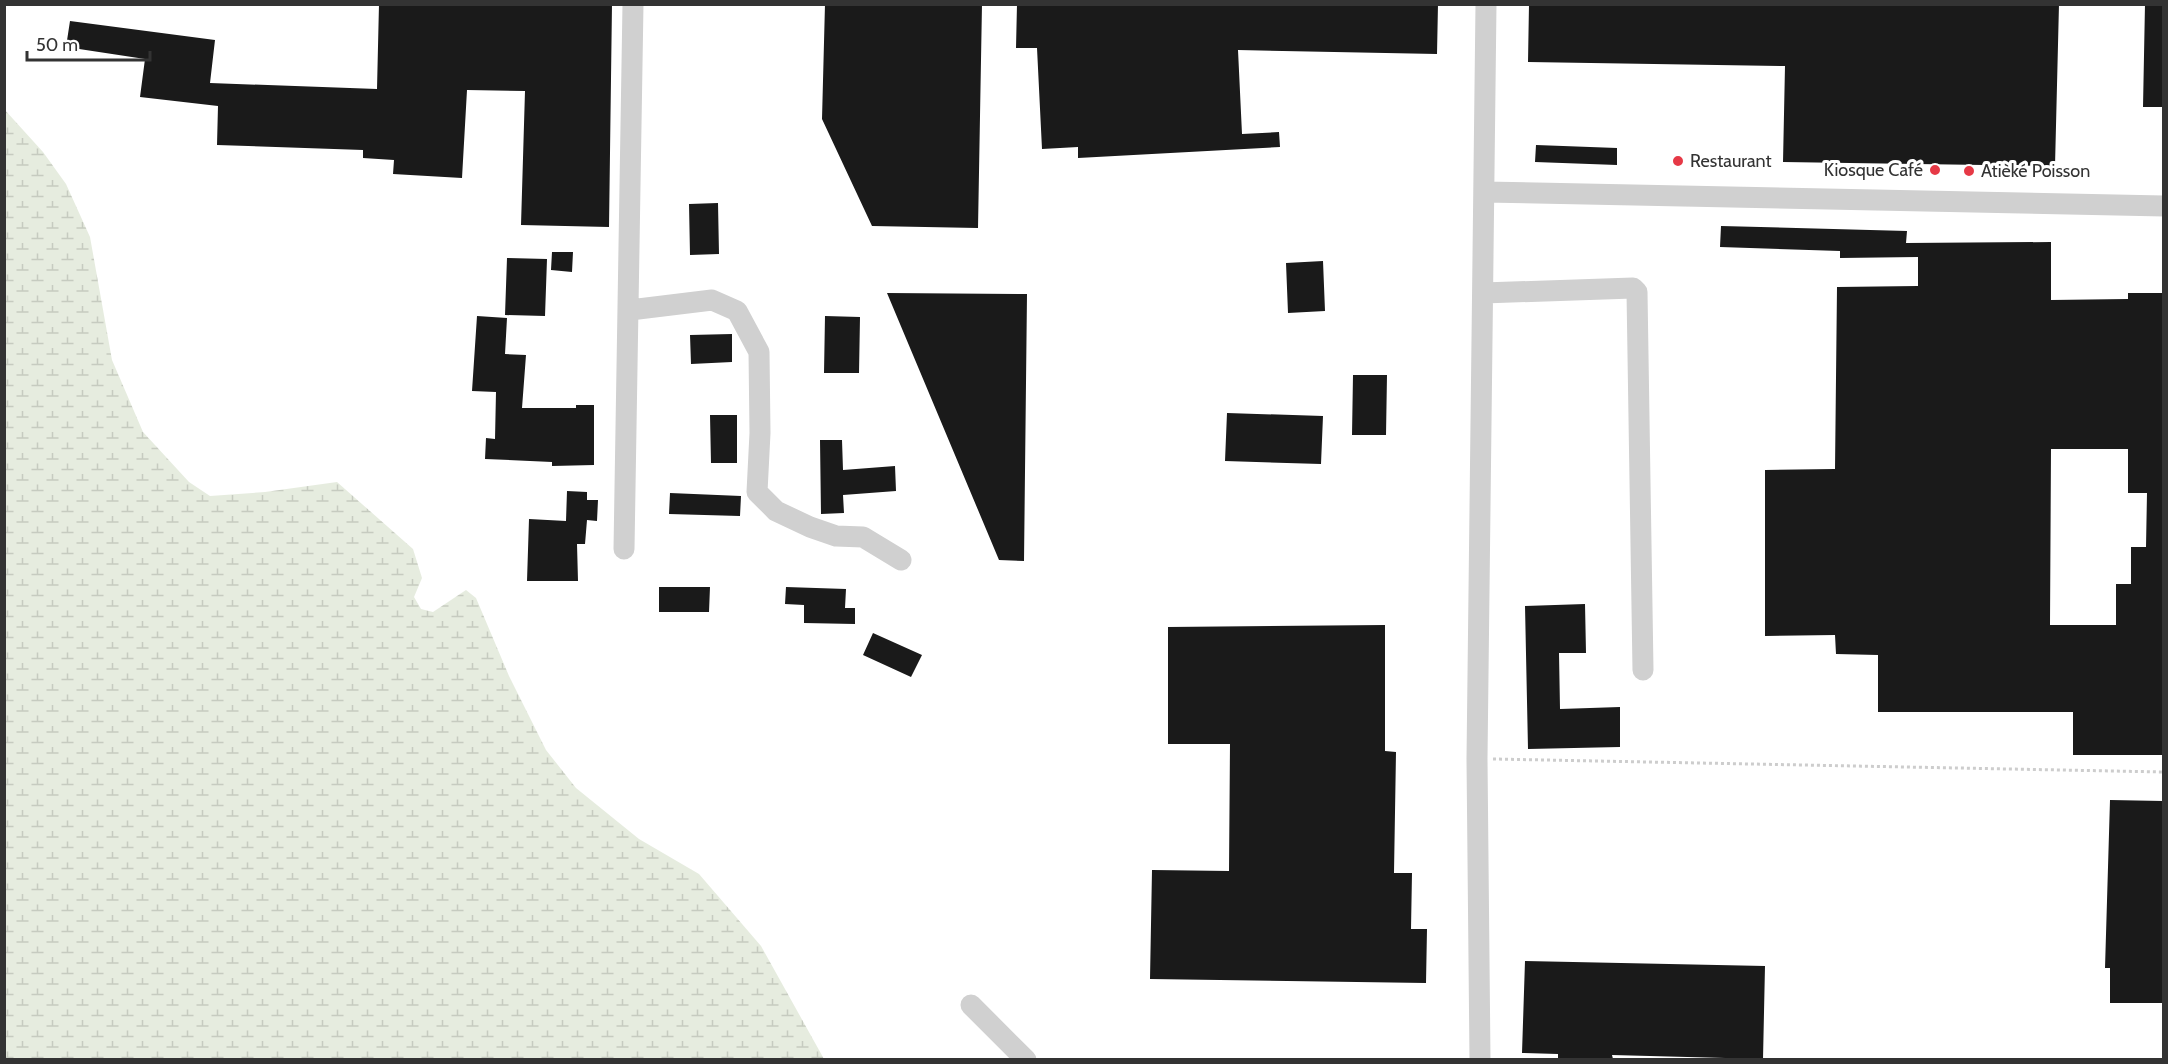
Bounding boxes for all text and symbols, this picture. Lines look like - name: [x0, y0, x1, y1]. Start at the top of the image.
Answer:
- scale bar: [27, 24, 150, 62]
- text: 50 m: [36, 34, 78, 56]
- place label: Restaurant: [1690, 150, 1772, 172]
- marker: Restaurant: [1671, 154, 1685, 168]
- place label: Kiosque Café: [1824, 159, 1923, 181]
- place label: Atièké Poisson: [1981, 160, 2090, 182]
- marker: Kiosque Café: [1928, 163, 1942, 177]
- marker: Atièké Poisson: [1962, 164, 1976, 178]

